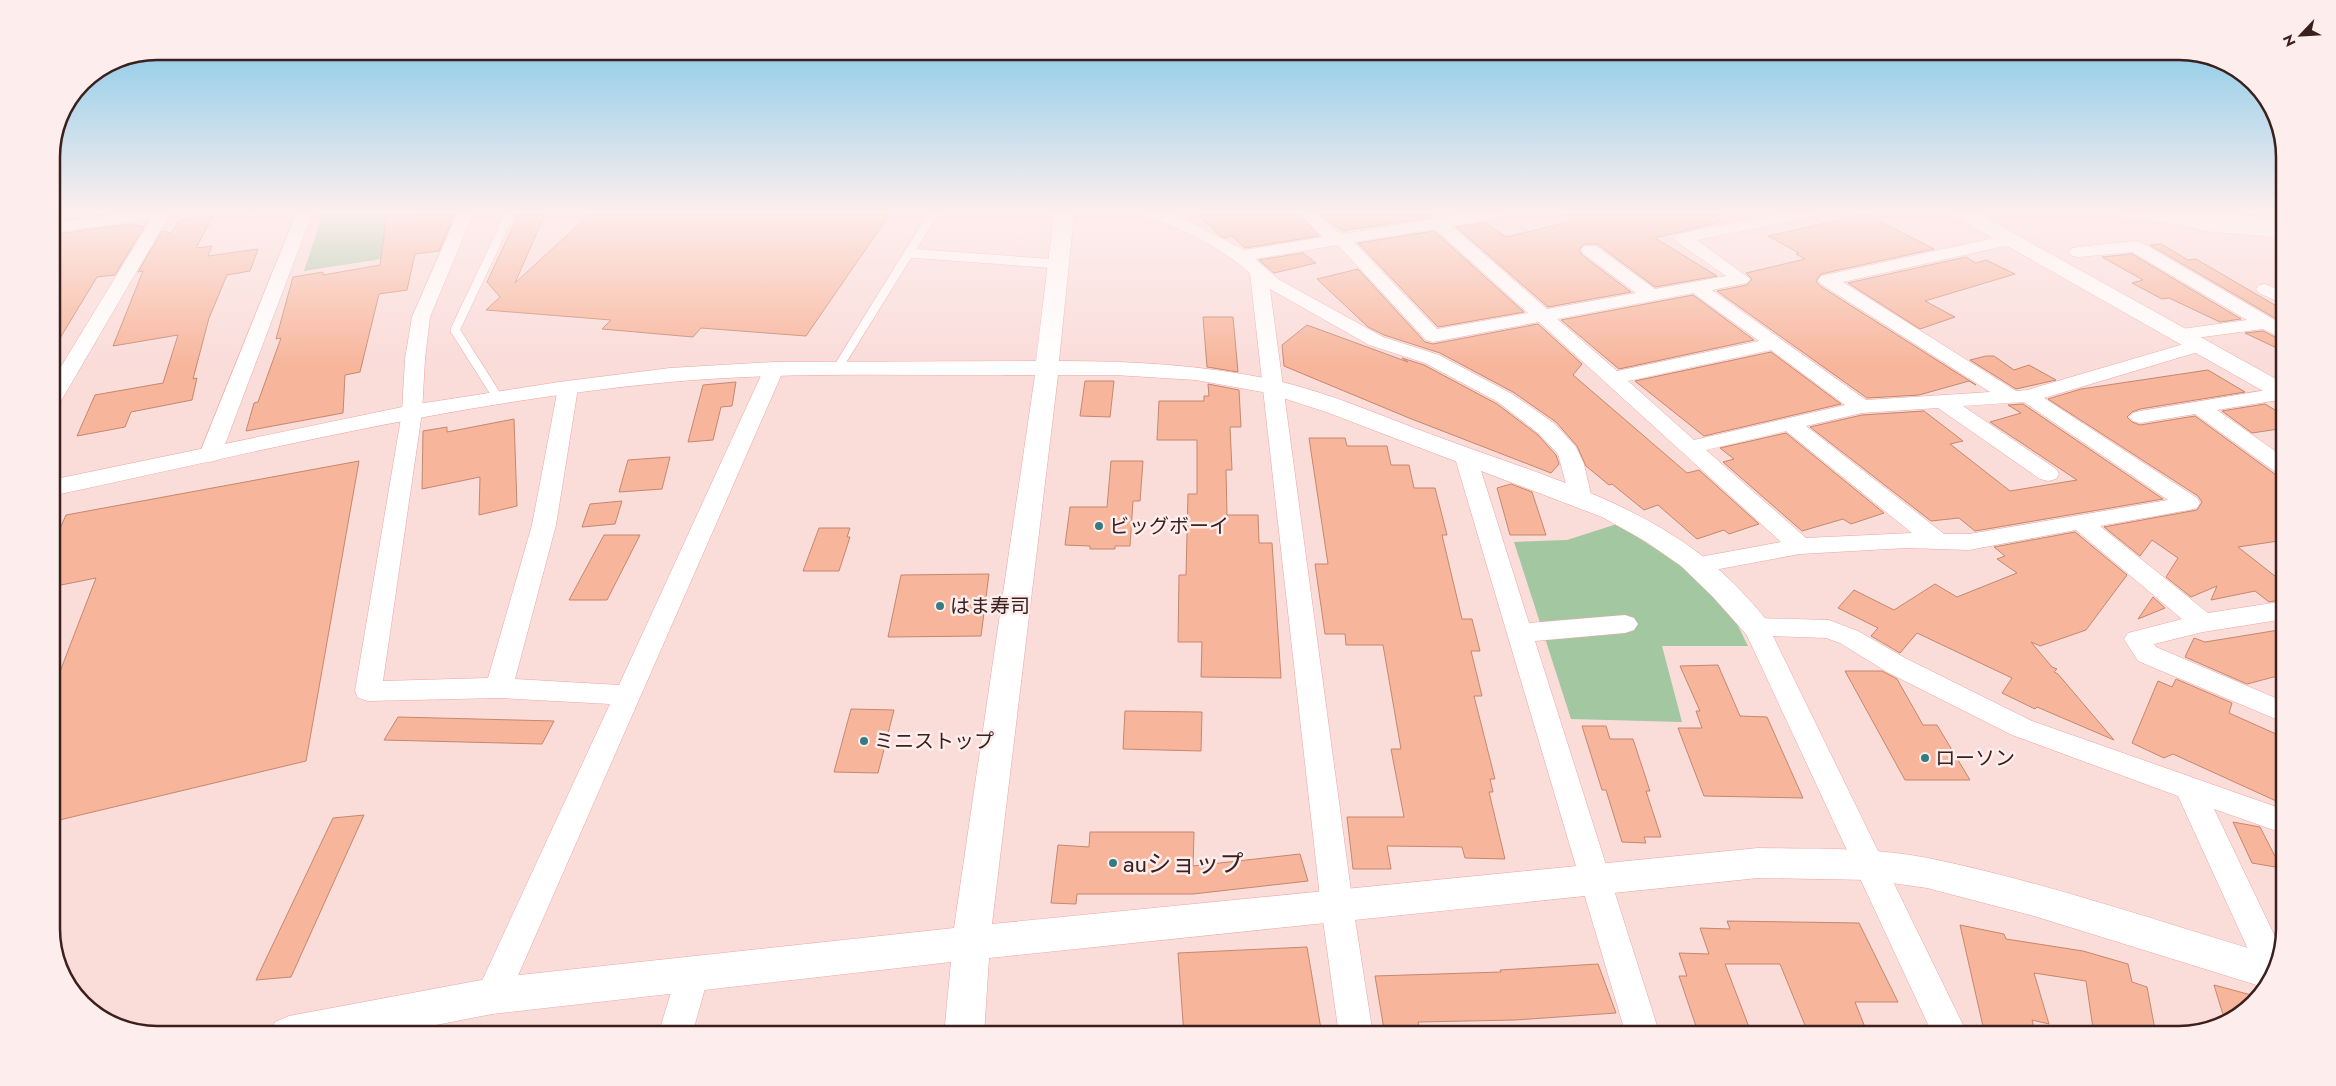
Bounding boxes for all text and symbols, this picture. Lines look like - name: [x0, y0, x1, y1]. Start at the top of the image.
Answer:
- north arrow: [2276, 10, 2326, 60]
- text: N: [2278, 31, 2301, 50]
- place label: ビッグボーイ: [1109, 512, 1229, 541]
- marker: ビッグボーイ: [1093, 520, 1105, 532]
- place label: はま寿司: [950, 592, 1030, 621]
- marker: はま寿司: [934, 600, 946, 612]
- place label: ミニストップ: [874, 727, 994, 756]
- marker: ミニストップ: [858, 735, 870, 747]
- place label: ローソン: [1935, 744, 2015, 773]
- marker: ローソン: [1919, 752, 1931, 764]
- place label: auショップ: [1123, 846, 1243, 881]
- marker: auショップ: [1107, 857, 1119, 869]

